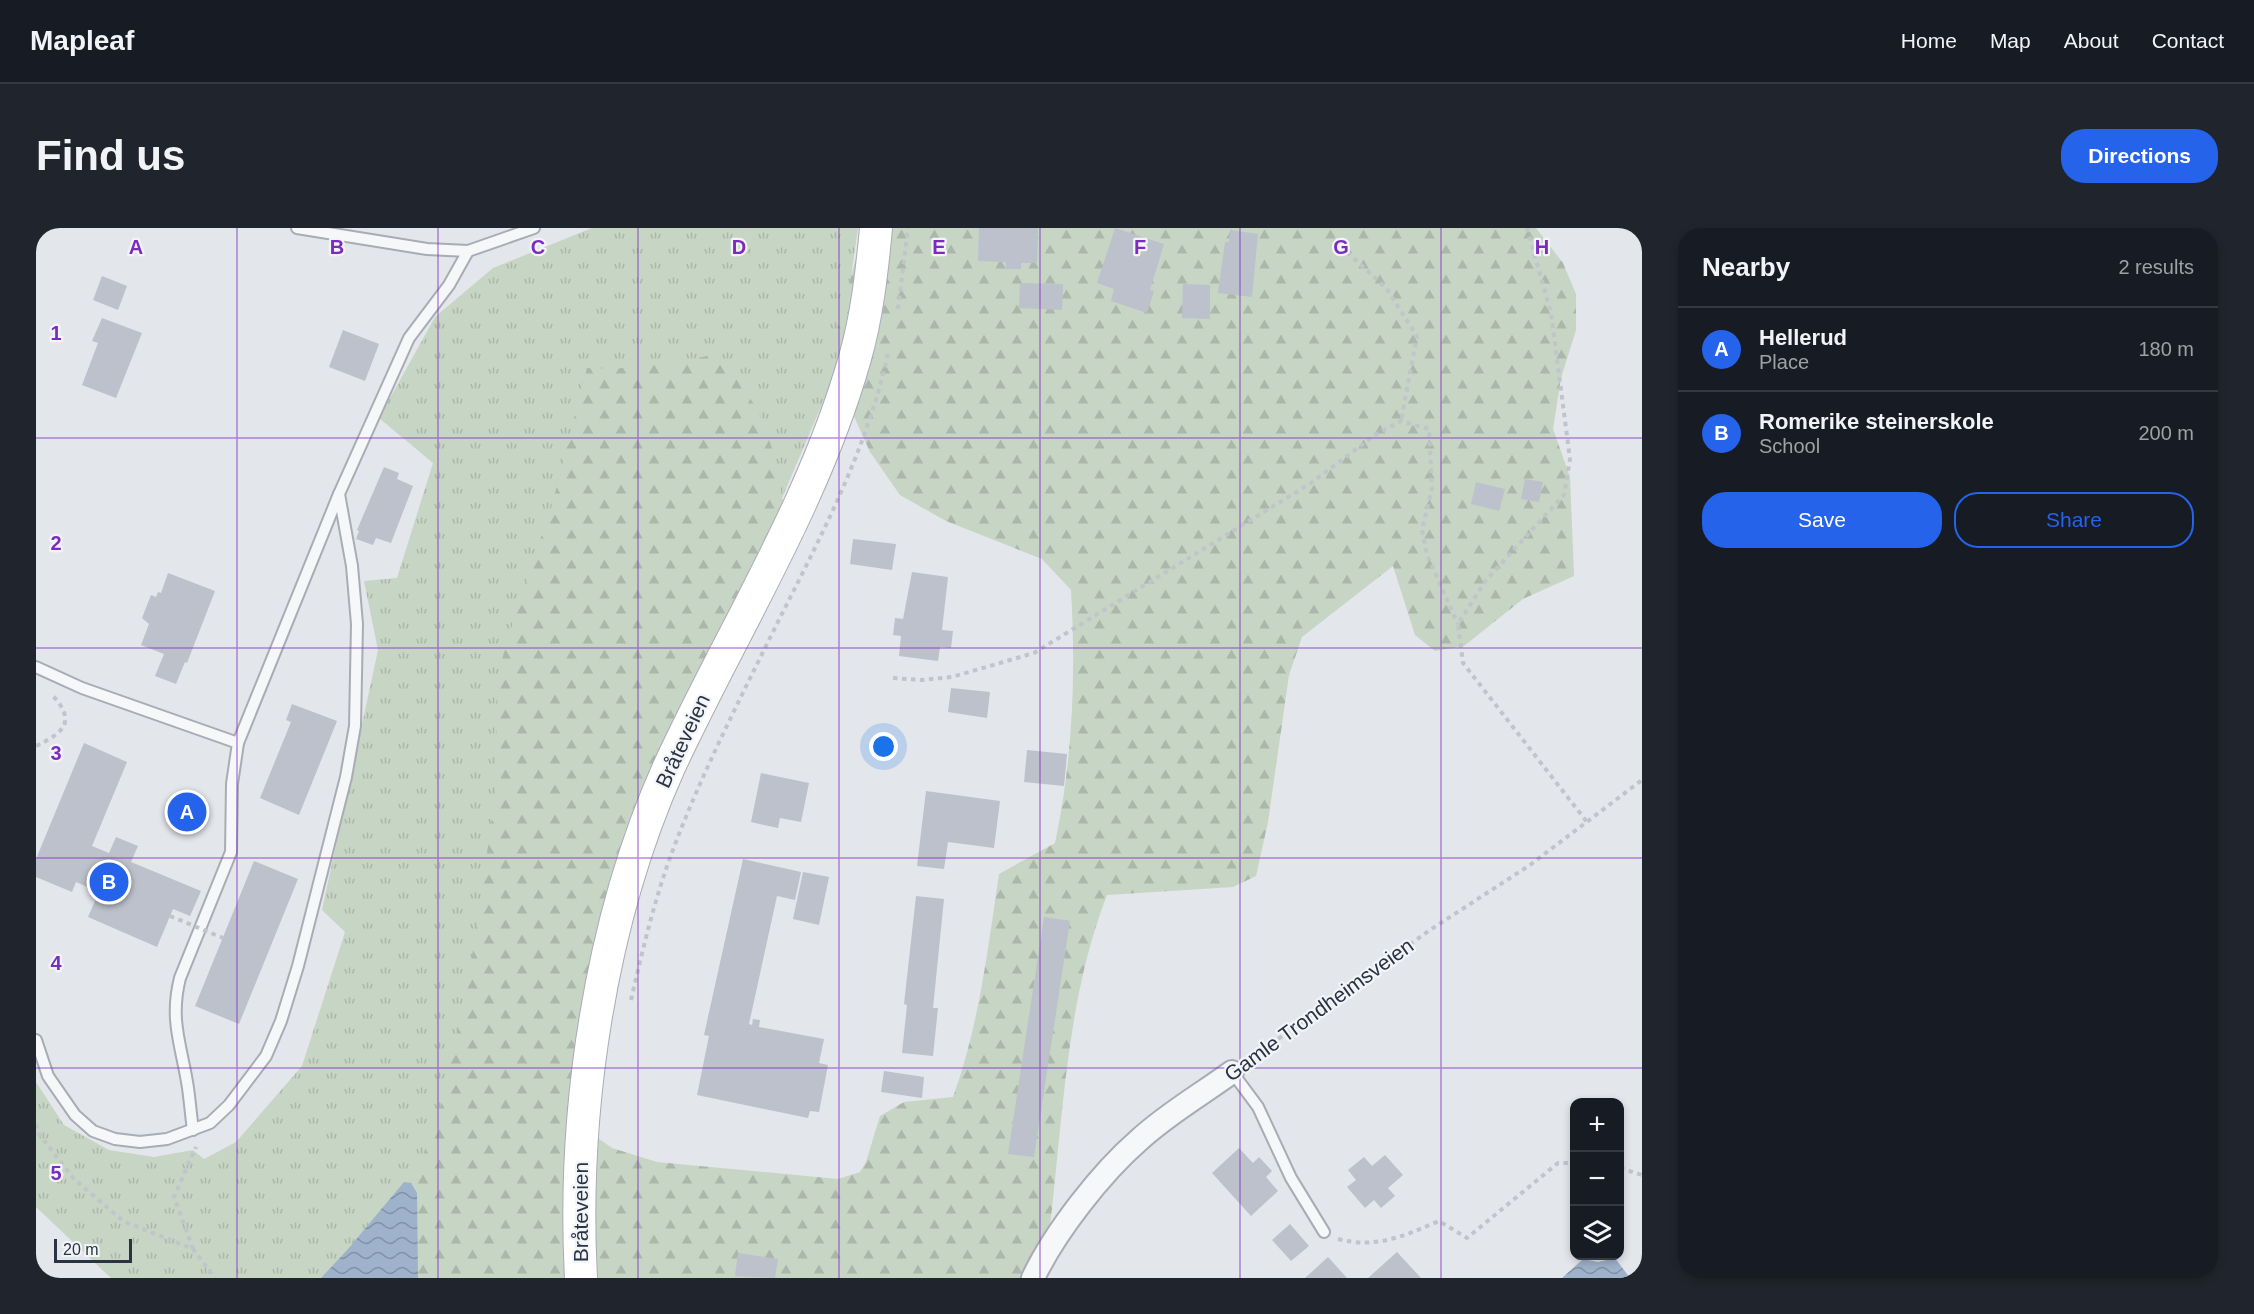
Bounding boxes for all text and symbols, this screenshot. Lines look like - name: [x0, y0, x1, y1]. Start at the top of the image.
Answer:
- text: Mapleaf: [30, 25, 134, 56]
- text: Home: [1901, 29, 1957, 52]
- text: Map: [1990, 29, 2031, 52]
- text: About: [2064, 29, 2119, 52]
- text: Contact: [2152, 29, 2224, 52]
- button: Directions: [2061, 129, 2218, 183]
- text: Find us: [36, 132, 185, 179]
- text: A: [129, 236, 143, 258]
- text: B: [330, 236, 344, 258]
- text: C: [531, 236, 545, 258]
- text: D: [732, 236, 746, 258]
- text: E: [932, 236, 946, 258]
- text: F: [1134, 236, 1146, 258]
- text: G: [1333, 236, 1349, 258]
- text: H: [1535, 236, 1549, 258]
- text: Nearby: [1702, 252, 1790, 282]
- text: 2 results: [2118, 256, 2194, 278]
- text: 1: [50, 322, 62, 344]
- text: Hellerud: [1759, 325, 1847, 350]
- text: A: [1714, 338, 1729, 360]
- text: 180 m: [2138, 338, 2194, 360]
- text: Place: [1759, 351, 1809, 373]
- text: Romerike steinerskole: [1759, 409, 1994, 434]
- text: B: [1714, 422, 1729, 444]
- text: 200 m: [2138, 422, 2194, 444]
- text: School: [1759, 435, 1820, 457]
- button: Save: [1702, 492, 1942, 548]
- button: Share: [1954, 492, 2194, 548]
- text: 2: [50, 532, 62, 554]
- street label: Bråteveien: [651, 690, 714, 791]
- your location: [869, 732, 898, 761]
- text: 3: [50, 742, 62, 764]
- pin: A: [168, 790, 206, 834]
- pin: B: [90, 860, 128, 904]
- street label: Gamle Trondheimsveien: [1220, 933, 1418, 1086]
- text: 4: [50, 952, 62, 974]
- map controls: [1570, 1098, 1624, 1260]
- button: +: [1570, 1098, 1624, 1152]
- button: −: [1570, 1152, 1624, 1206]
- text: 5: [50, 1162, 62, 1184]
- street label: Bråteveien: [569, 1162, 592, 1262]
- button: layers: [1570, 1206, 1624, 1260]
- scale bar: [54, 1236, 132, 1264]
- text: 20 m: [63, 1241, 99, 1258]

